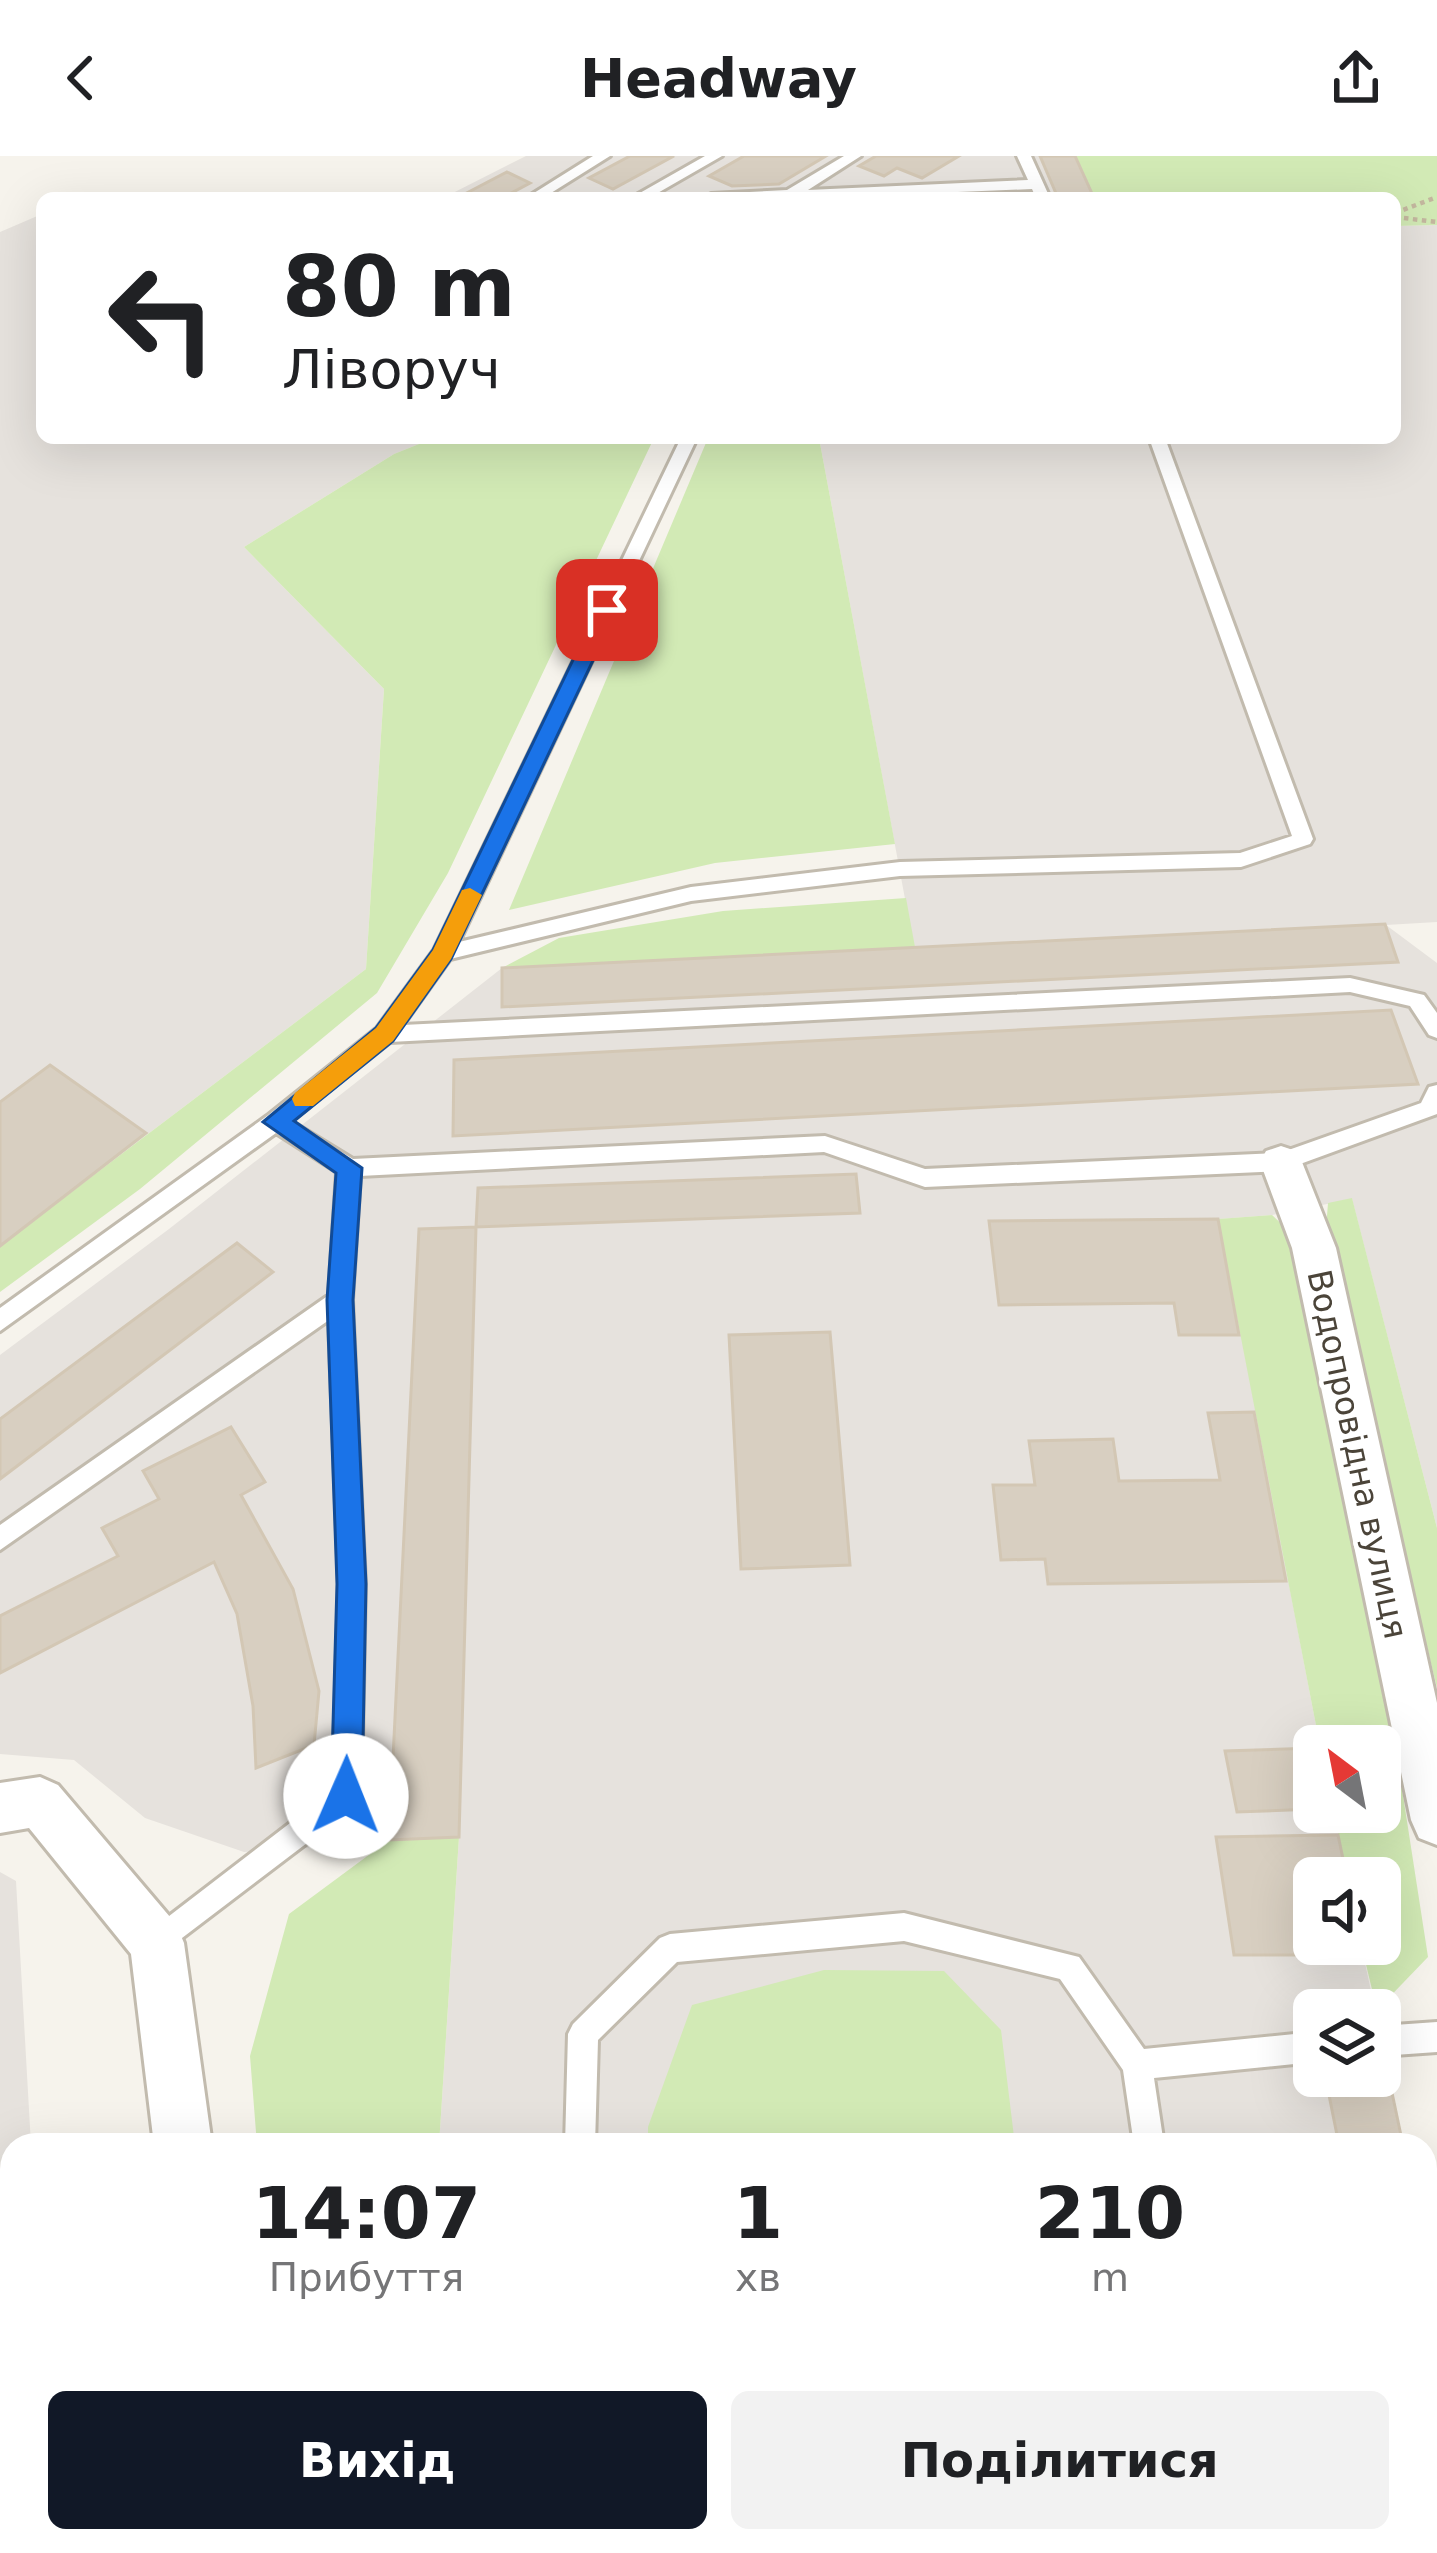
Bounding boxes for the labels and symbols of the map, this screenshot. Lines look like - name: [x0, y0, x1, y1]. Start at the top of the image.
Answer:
- pin: [556, 559, 658, 661]
- street label: Водопровідна вулиця: [1299, 1266, 1416, 1642]
- north arrow: [1293, 1725, 1401, 1833]
- position arrow: [283, 1733, 409, 1859]

